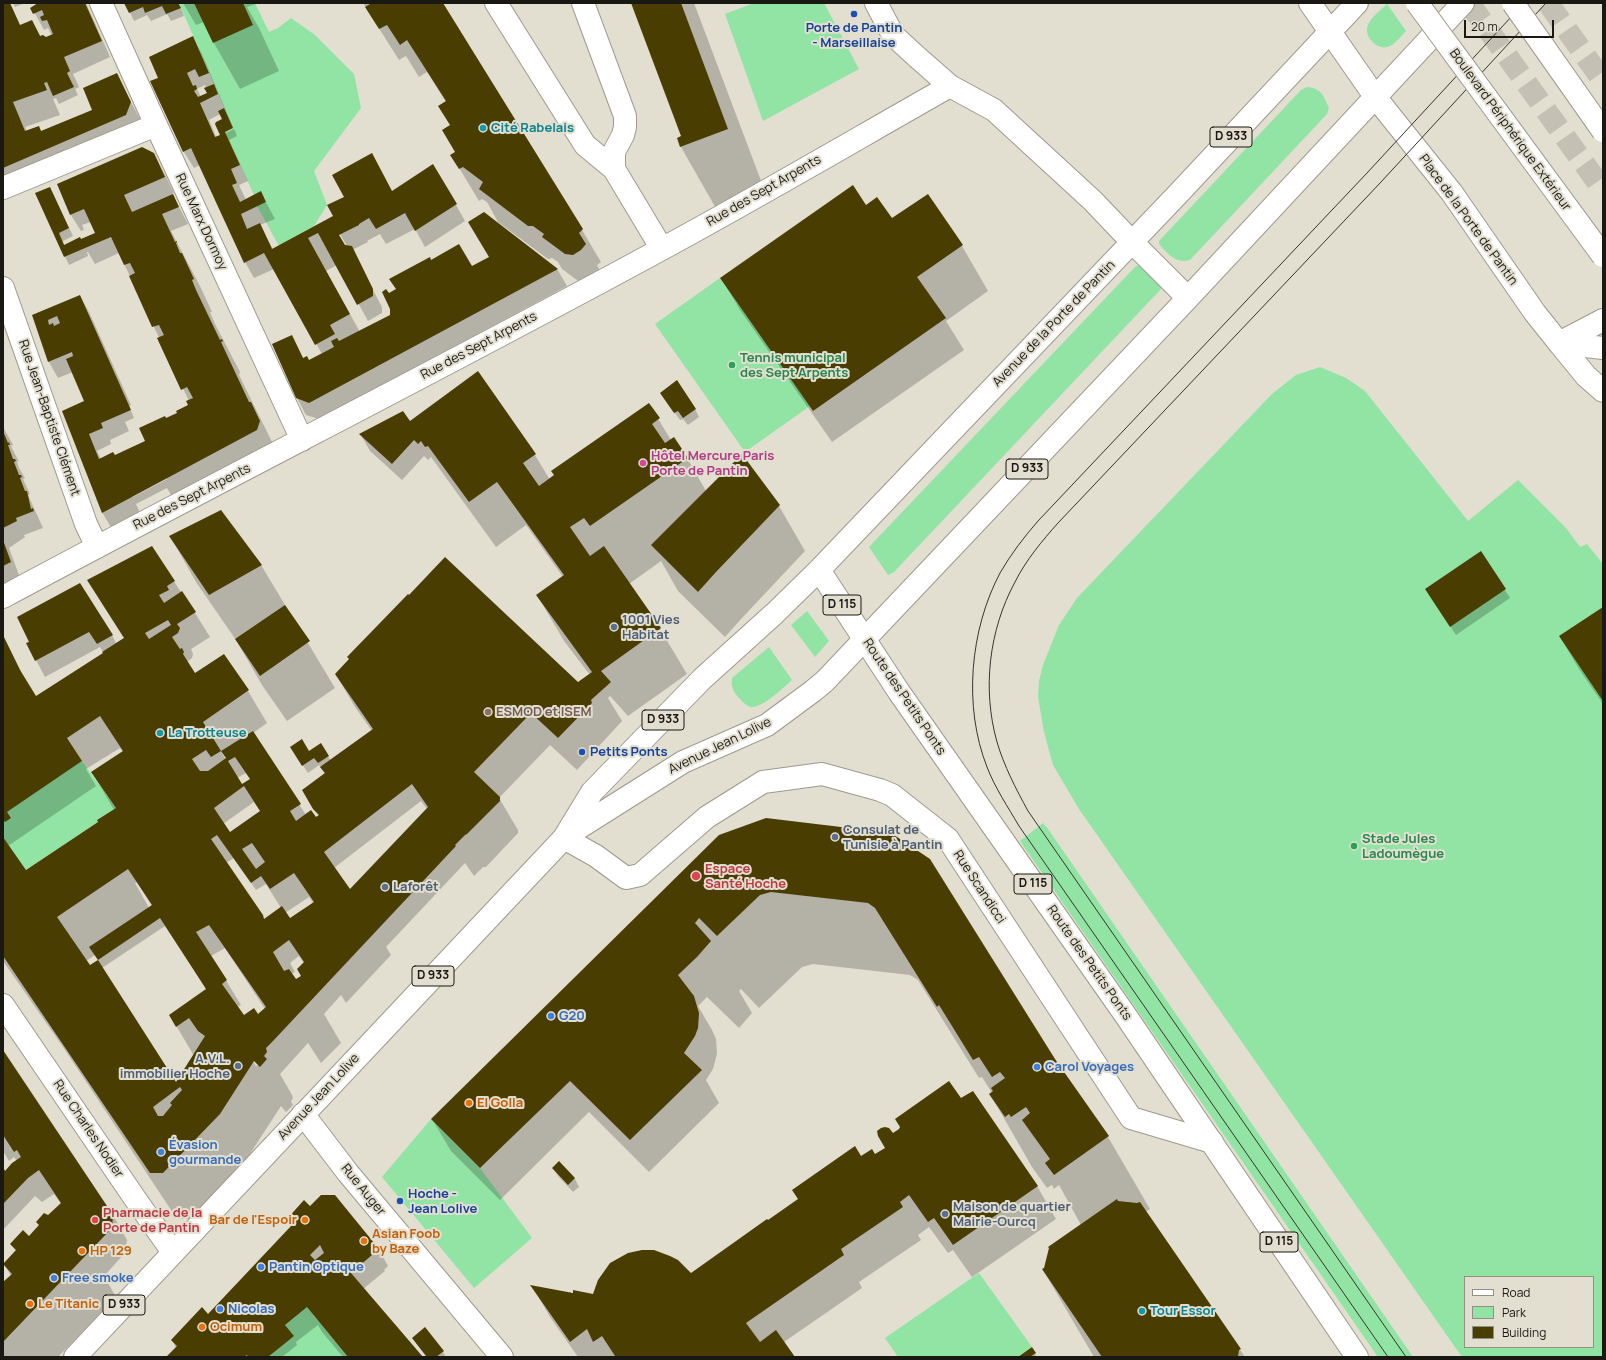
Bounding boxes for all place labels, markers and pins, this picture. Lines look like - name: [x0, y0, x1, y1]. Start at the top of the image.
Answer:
- marker: Porte de Pantin - Marseillaise: [849, 9, 859, 19]
- place label: Porte de Pantin - Marseillaise: [806, 20, 902, 51]
- place label: Cité Rabelais: [491, 120, 574, 136]
- marker: Cité Rabelais: [478, 123, 488, 133]
- place label: Tennis municipal des Sept Arpents: [740, 350, 848, 381]
- marker: Tennis municipal des Sept Arpents: [727, 360, 737, 370]
- place label: Hôtel Mercure Paris Porte de Pantin: [651, 448, 774, 479]
- marker: Hôtel Mercure Paris Porte de Pantin: [638, 458, 648, 468]
- place label: 1001 Vies Habitat: [622, 612, 680, 643]
- marker: 1001 Vies Habitat: [609, 622, 619, 632]
- place label: ESMOD et ISEM: [496, 704, 592, 720]
- marker: ESMOD et ISEM: [483, 707, 493, 717]
- place label: La Trotteuse: [168, 725, 247, 741]
- marker: La Trotteuse: [155, 728, 165, 738]
- place label: Petits Ponts: [590, 744, 668, 760]
- marker: Petits Ponts: [577, 747, 587, 757]
- place label: Consulat de Tunisie à Pantin: [843, 822, 942, 853]
- place label: Stade Jules Ladoumègue: [1362, 831, 1444, 862]
- marker: Consulat de Tunisie à Pantin: [830, 832, 840, 842]
- marker: Stade Jules Ladoumègue: [1349, 841, 1359, 851]
- place label: Espace Santé Hoche: [705, 861, 786, 892]
- marker: Espace Santé Hoche: [690, 870, 702, 882]
- place label: Laforêt: [393, 879, 439, 895]
- marker: Laforêt: [380, 882, 390, 892]
- place label: G20: [559, 1008, 585, 1024]
- marker: G20: [546, 1011, 556, 1021]
- place label: A.V.L. immobilier Hoche: [120, 1051, 230, 1082]
- place label: Carol Voyages: [1045, 1059, 1134, 1075]
- marker: A.V.L. immobilier Hoche: [233, 1061, 243, 1071]
- marker: Carol Voyages: [1032, 1062, 1042, 1072]
- place label: El Golla: [477, 1095, 523, 1111]
- marker: El Golla: [464, 1098, 474, 1108]
- place label: Évasion gourmande: [169, 1137, 241, 1168]
- marker: Évasion gourmande: [156, 1147, 166, 1157]
- place label: Hoche - Jean Lolive: [408, 1186, 477, 1217]
- marker: Hoche - Jean Lolive: [395, 1196, 405, 1206]
- place label: Maison de quartier Mairie-Ourcq: [953, 1199, 1071, 1230]
- place label: Pharmacie de la Porte de Pantin: [103, 1205, 202, 1236]
- marker: Maison de quartier Mairie-Ourcq: [940, 1209, 950, 1219]
- place label: Bar de l'Espoir: [209, 1212, 297, 1228]
- marker: Pharmacie de la Porte de Pantin: [90, 1215, 100, 1225]
- marker: Bar de l'Espoir: [300, 1215, 310, 1225]
- place label: Asian Foob by Baze: [372, 1226, 440, 1257]
- marker: Asian Foob by Baze: [359, 1236, 369, 1246]
- place label: HP 129: [90, 1243, 132, 1259]
- marker: HP 129: [77, 1246, 87, 1256]
- place label: Pantin Optique: [269, 1259, 364, 1275]
- marker: Pantin Optique: [256, 1262, 266, 1272]
- place label: Free smoke: [62, 1270, 133, 1286]
- marker: Free smoke: [49, 1273, 59, 1283]
- place label: Le Titanic: [38, 1296, 99, 1312]
- marker: Le Titanic: [25, 1299, 35, 1309]
- place label: Nicolas: [228, 1301, 274, 1317]
- place label: Tour Essor: [1150, 1303, 1216, 1319]
- marker: Nicolas: [215, 1304, 225, 1314]
- marker: Tour Essor: [1137, 1306, 1147, 1316]
- place label: Ocimum: [210, 1319, 262, 1335]
- marker: Ocimum: [197, 1322, 207, 1332]

